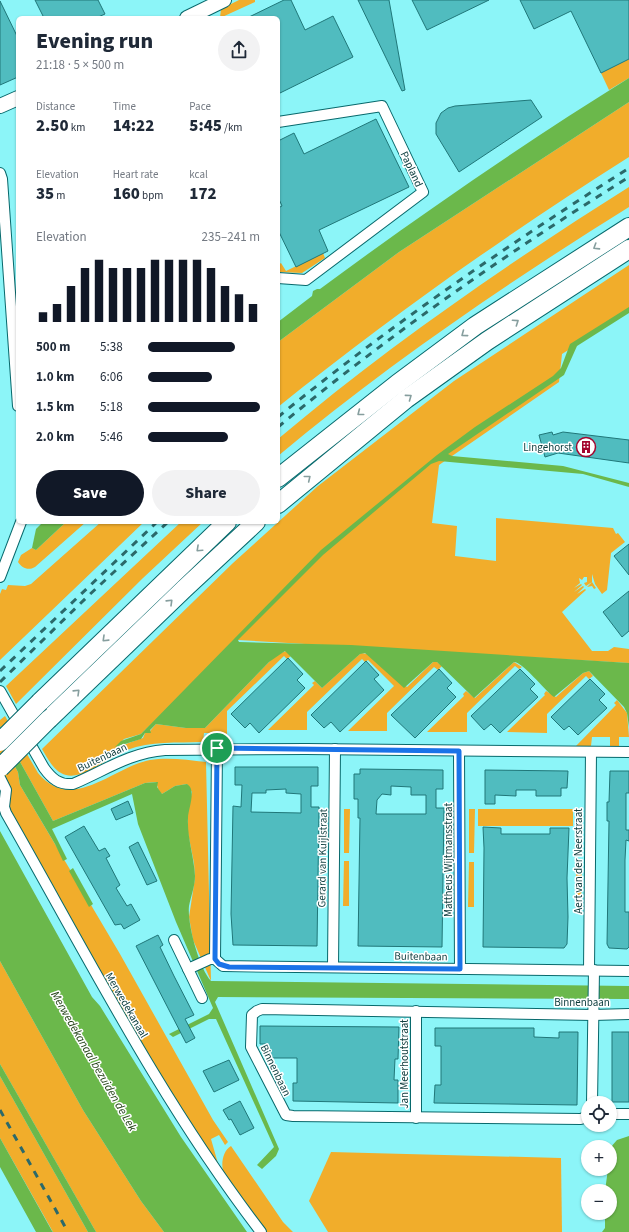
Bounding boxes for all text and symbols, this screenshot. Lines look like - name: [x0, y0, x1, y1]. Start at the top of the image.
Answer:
- text: Evening run: [36, 25, 153, 57]
- button: share: [218, 29, 260, 71]
- text: 21:18 · 5 × 500 m: [36, 56, 124, 74]
- text: Distance: [36, 99, 75, 114]
- text: Time: [113, 99, 136, 114]
- text: Pace: [189, 99, 211, 114]
- text: 2.50: [36, 114, 69, 138]
- text: 14:22: [113, 114, 154, 138]
- text: 5:45: [189, 114, 222, 138]
- text: km: [69, 120, 85, 135]
- text: /km: [222, 120, 242, 135]
- street label: Papland: [397, 149, 426, 190]
- text: Elevation: [36, 167, 79, 182]
- text: Heart rate: [113, 167, 158, 182]
- text: kcal: [189, 167, 208, 182]
- text: 35: [36, 182, 54, 206]
- text: 160: [113, 182, 140, 206]
- text: 172: [189, 182, 217, 206]
- text: m: [54, 188, 65, 203]
- text: bpm: [140, 188, 163, 203]
- text: Elevation: [36, 228, 87, 246]
- text: 235–241 m: [202, 228, 260, 246]
- one-way arrow: [593, 243, 600, 250]
- one-way arrow: [511, 320, 518, 327]
- one-way arrow: [461, 329, 468, 337]
- text: 500 m: [36, 338, 70, 356]
- text: 5:38: [100, 338, 123, 356]
- text: 1.0 km: [36, 368, 75, 386]
- text: 6:06: [100, 368, 123, 386]
- one-way arrow: [405, 395, 412, 402]
- text: 1.5 km: [36, 398, 75, 416]
- text: 5:18: [100, 398, 123, 416]
- one-way arrow: [358, 408, 365, 415]
- text: 2.0 km: [36, 428, 75, 446]
- text: 5:46: [100, 428, 123, 446]
- building icon: Lingehorst: [575, 436, 597, 458]
- place label: Lingehorst: [523, 440, 572, 455]
- button: Save: [36, 470, 144, 516]
- button: Share: [152, 470, 260, 516]
- one-way arrow: [303, 476, 310, 483]
- one-way arrow: [196, 544, 204, 551]
- one-way arrow: [165, 599, 173, 607]
- one-way arrow: [102, 634, 110, 641]
- one-way arrow: [72, 689, 80, 697]
- pin: [200, 731, 234, 765]
- icon: arrive: [206, 737, 228, 759]
- street label: Buitenbaan: [75, 739, 130, 776]
- street label: Mattheus Wijtmansstraat: [441, 803, 456, 917]
- street label: Gerard van Kuijlstraat: [314, 808, 331, 908]
- street label: Aert van der Neerstraat: [571, 808, 586, 914]
- street label: Buitenbaan: [394, 949, 448, 964]
- street label: Merwedekanaal: [102, 970, 151, 1041]
- water label: Merwedekanaal bezuiden de Lek: [46, 988, 141, 1135]
- street label: Binnenbaan: [554, 995, 610, 1010]
- street label: Jan Meerhoutstraat: [397, 1019, 412, 1109]
- street label: Binnenbaan: [257, 1042, 295, 1099]
- map controls: [581, 1096, 617, 1220]
- button: locate: [581, 1096, 617, 1132]
- button: +: [581, 1140, 617, 1176]
- button: −: [581, 1184, 617, 1220]

